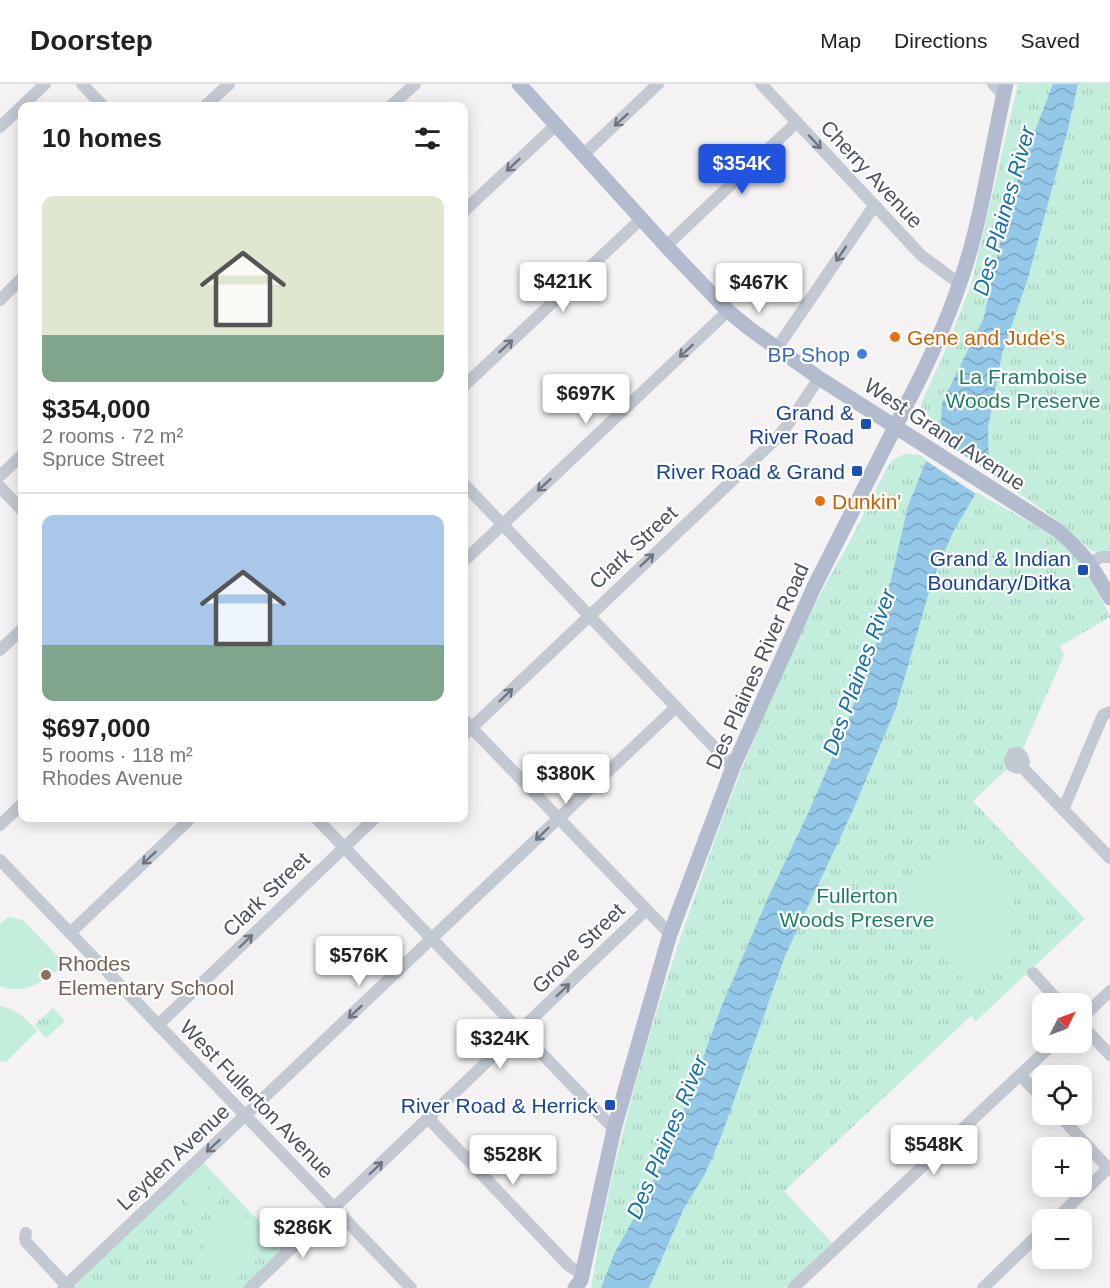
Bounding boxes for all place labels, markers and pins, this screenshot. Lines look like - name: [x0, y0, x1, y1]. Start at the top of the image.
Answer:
- pin: $354K: [700, 144, 784, 195]
- pin: $421K: [521, 262, 605, 313]
- pin: $467K: [717, 263, 801, 314]
- place label: Gene and Jude's: [907, 326, 1065, 349]
- marker: Gene and Jude's: [888, 330, 902, 344]
- place label: BP Shop: [767, 343, 850, 366]
- marker: BP Shop: [855, 347, 869, 361]
- pin: $697K: [544, 374, 628, 425]
- place label: Grand & River Road: [749, 401, 854, 448]
- marker: Grand & River Road: [859, 417, 873, 431]
- place label: River Road & Grand: [656, 460, 845, 483]
- marker: River Road & Grand: [850, 464, 864, 478]
- place label: Dunkin': [832, 490, 901, 513]
- marker: Dunkin': [813, 494, 827, 508]
- place label: Grand & Indian Boundary/Ditka: [927, 547, 1071, 594]
- marker: Grand & Indian Boundary/Ditka: [1076, 563, 1090, 577]
- pin: $380K: [524, 754, 608, 805]
- pin: $576K: [317, 936, 401, 987]
- place label: Rhodes Elementary School: [58, 952, 234, 999]
- marker: Rhodes Elementary School: [39, 968, 53, 982]
- pin: $324K: [458, 1019, 542, 1070]
- place label: River Road & Herrick: [401, 1094, 598, 1117]
- marker: River Road & Herrick: [603, 1098, 617, 1112]
- pin: $548K: [892, 1125, 976, 1176]
- pin: $528K: [471, 1135, 555, 1186]
- pin: $286K: [261, 1208, 345, 1259]

